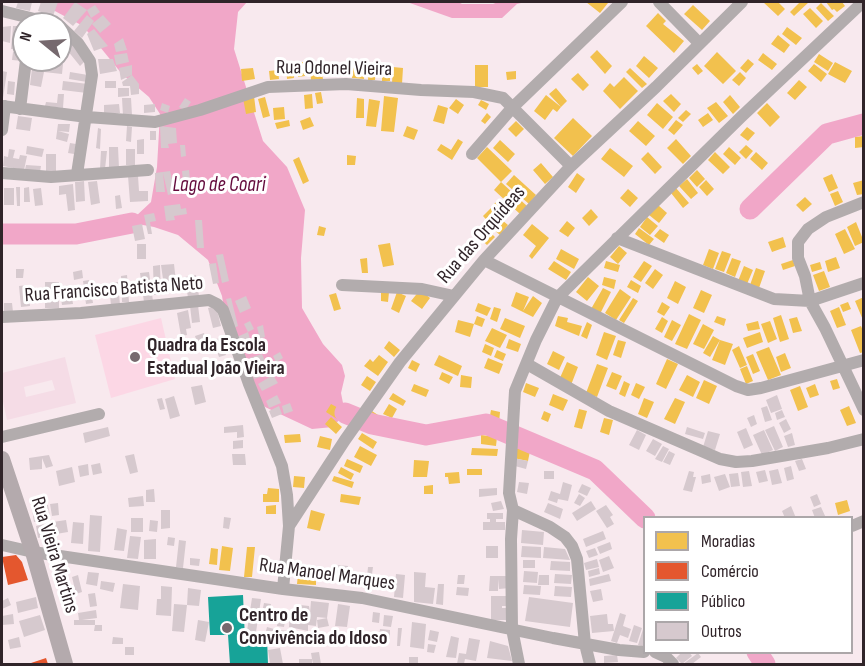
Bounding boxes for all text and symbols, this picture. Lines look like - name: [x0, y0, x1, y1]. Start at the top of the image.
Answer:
- north arrow: [12, 12, 72, 72]
- text: N: [16, 30, 37, 44]
- street label: Rua Odonel Vieira: [276, 56, 392, 82]
- water label: Lago de Coari: [173, 173, 265, 199]
- street label: Rua das Orquídeas: [433, 181, 531, 289]
- street label: Rua Francisco Batista Neto: [24, 272, 204, 308]
- place label: Quadra da Escola Estadual João Vieira: [147, 334, 285, 381]
- marker: Quadra da Escola Estadual João Vieira: [128, 350, 142, 364]
- street label: Rua Vieira Martins: [25, 494, 83, 616]
- legend: [643, 516, 853, 654]
- text: Moradias: [701, 531, 755, 552]
- street label: Rua Manoel Marques: [258, 554, 396, 596]
- text: Comércio: [701, 561, 759, 582]
- text: Público: [701, 591, 745, 612]
- place label: Centro de Convivência do Idoso: [239, 604, 387, 651]
- marker: Centro de Convivência do Idoso: [220, 621, 234, 635]
- text: Outros: [701, 621, 742, 642]

